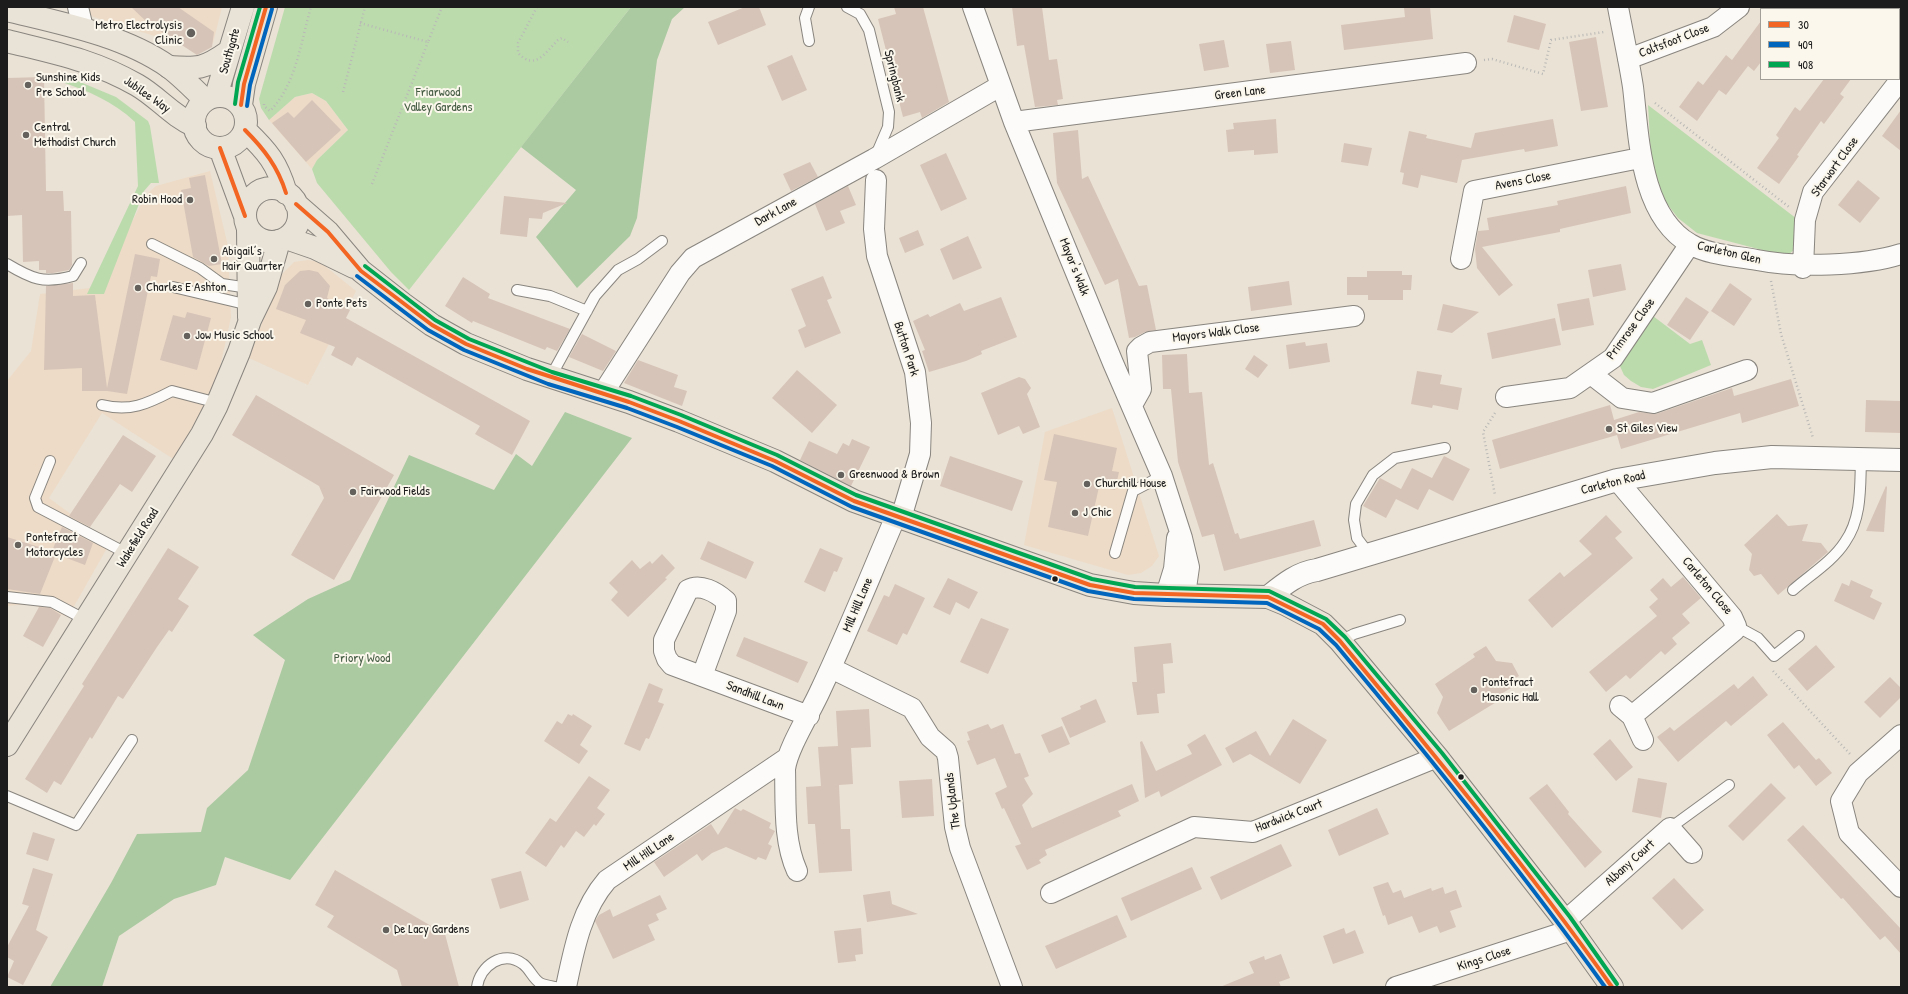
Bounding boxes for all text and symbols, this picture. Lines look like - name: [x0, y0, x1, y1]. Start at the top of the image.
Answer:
- legend: [1760, 8, 1900, 80]
- text: 30: [1798, 16, 1809, 33]
- place label: Metro Electrolysis Clinic: [95, 18, 182, 49]
- street label: Coltsfoot Close: [1637, 20, 1711, 62]
- street label: Southgate: [216, 26, 244, 76]
- marker: Metro Electrolysis Clinic: [185, 27, 197, 39]
- text: 409: [1798, 36, 1812, 53]
- street label: Springbank: [880, 48, 908, 104]
- text: 408: [1798, 56, 1813, 73]
- place label: Sunshine Kids Pre School: [36, 70, 100, 101]
- street label: Jubilee Way: [121, 73, 173, 117]
- marker: Sunshine Kids Pre School: [23, 80, 33, 90]
- street label: Green Lane: [1214, 82, 1266, 104]
- park label: Friarwood Valley Gardens: [403, 85, 473, 116]
- place label: Central Methodist Church: [34, 120, 116, 151]
- marker: Central Methodist Church: [21, 130, 31, 140]
- street label: Starwort Close: [1808, 134, 1862, 200]
- street label: Avens Close: [1494, 168, 1552, 194]
- place label: Robin Hood: [132, 192, 182, 208]
- street label: Dark Lane: [752, 194, 800, 230]
- marker: Robin Hood: [185, 195, 195, 205]
- street label: Mayor's Walk: [1055, 236, 1093, 298]
- street label: Carleton Glen: [1695, 238, 1763, 268]
- place label: Abigail’s Hair Quarter: [222, 244, 283, 275]
- marker: Abigail’s Hair Quarter: [209, 254, 219, 264]
- place label: Charles E Ashton: [146, 280, 226, 296]
- marker: Charles E Ashton: [133, 283, 143, 293]
- street label: Primrose Close: [1603, 295, 1659, 363]
- place label: Ponte Pets: [316, 296, 367, 312]
- marker: Ponte Pets: [303, 299, 313, 309]
- street label: Button Park: [890, 320, 922, 378]
- street label: Mayors Walk Close: [1172, 320, 1260, 346]
- place label: Jow Music School: [195, 328, 273, 344]
- marker: Jow Music School: [182, 331, 192, 341]
- place label: St Giles View: [1617, 421, 1678, 437]
- marker: St Giles View: [1604, 424, 1614, 434]
- place label: Greenwood & Brown: [849, 467, 940, 483]
- street label: Carleton Road: [1579, 467, 1647, 499]
- marker: Greenwood & Brown: [836, 470, 846, 480]
- place label: Churchill House: [1095, 476, 1166, 492]
- marker: Churchill House: [1082, 479, 1092, 489]
- place label: Fairwood Fields: [361, 484, 430, 500]
- marker: Fairwood Fields: [348, 487, 358, 497]
- place label: J Chic: [1083, 505, 1111, 521]
- street label: Wakefield Road: [114, 506, 162, 570]
- marker: J Chic: [1070, 508, 1080, 518]
- place label: Pontefract Motorcycles: [26, 530, 83, 561]
- marker: Pontefract Motorcycles: [13, 540, 23, 550]
- street label: Carleton Close: [1678, 554, 1736, 618]
- unlabelled marker: [1050, 574, 1060, 584]
- street label: Mill Hill Lane: [840, 575, 876, 635]
- park label: Priory Wood: [334, 651, 390, 667]
- place label: Pontefract Masonic Hall: [1482, 675, 1539, 706]
- street label: Sandhill Lawn: [724, 678, 786, 714]
- marker: Pontefract Masonic Hall: [1469, 685, 1479, 695]
- street label: The Uplands: [942, 772, 964, 830]
- unlabelled marker: [1456, 772, 1466, 782]
- street label: Hardwick Court: [1253, 796, 1325, 836]
- street label: Mill Hill Lane: [621, 829, 677, 875]
- street label: Albany Court: [1602, 837, 1658, 889]
- place label: De Lacy Gardens: [394, 922, 469, 938]
- marker: De Lacy Gardens: [381, 925, 391, 935]
- street label: Kings Close: [1455, 943, 1513, 975]

